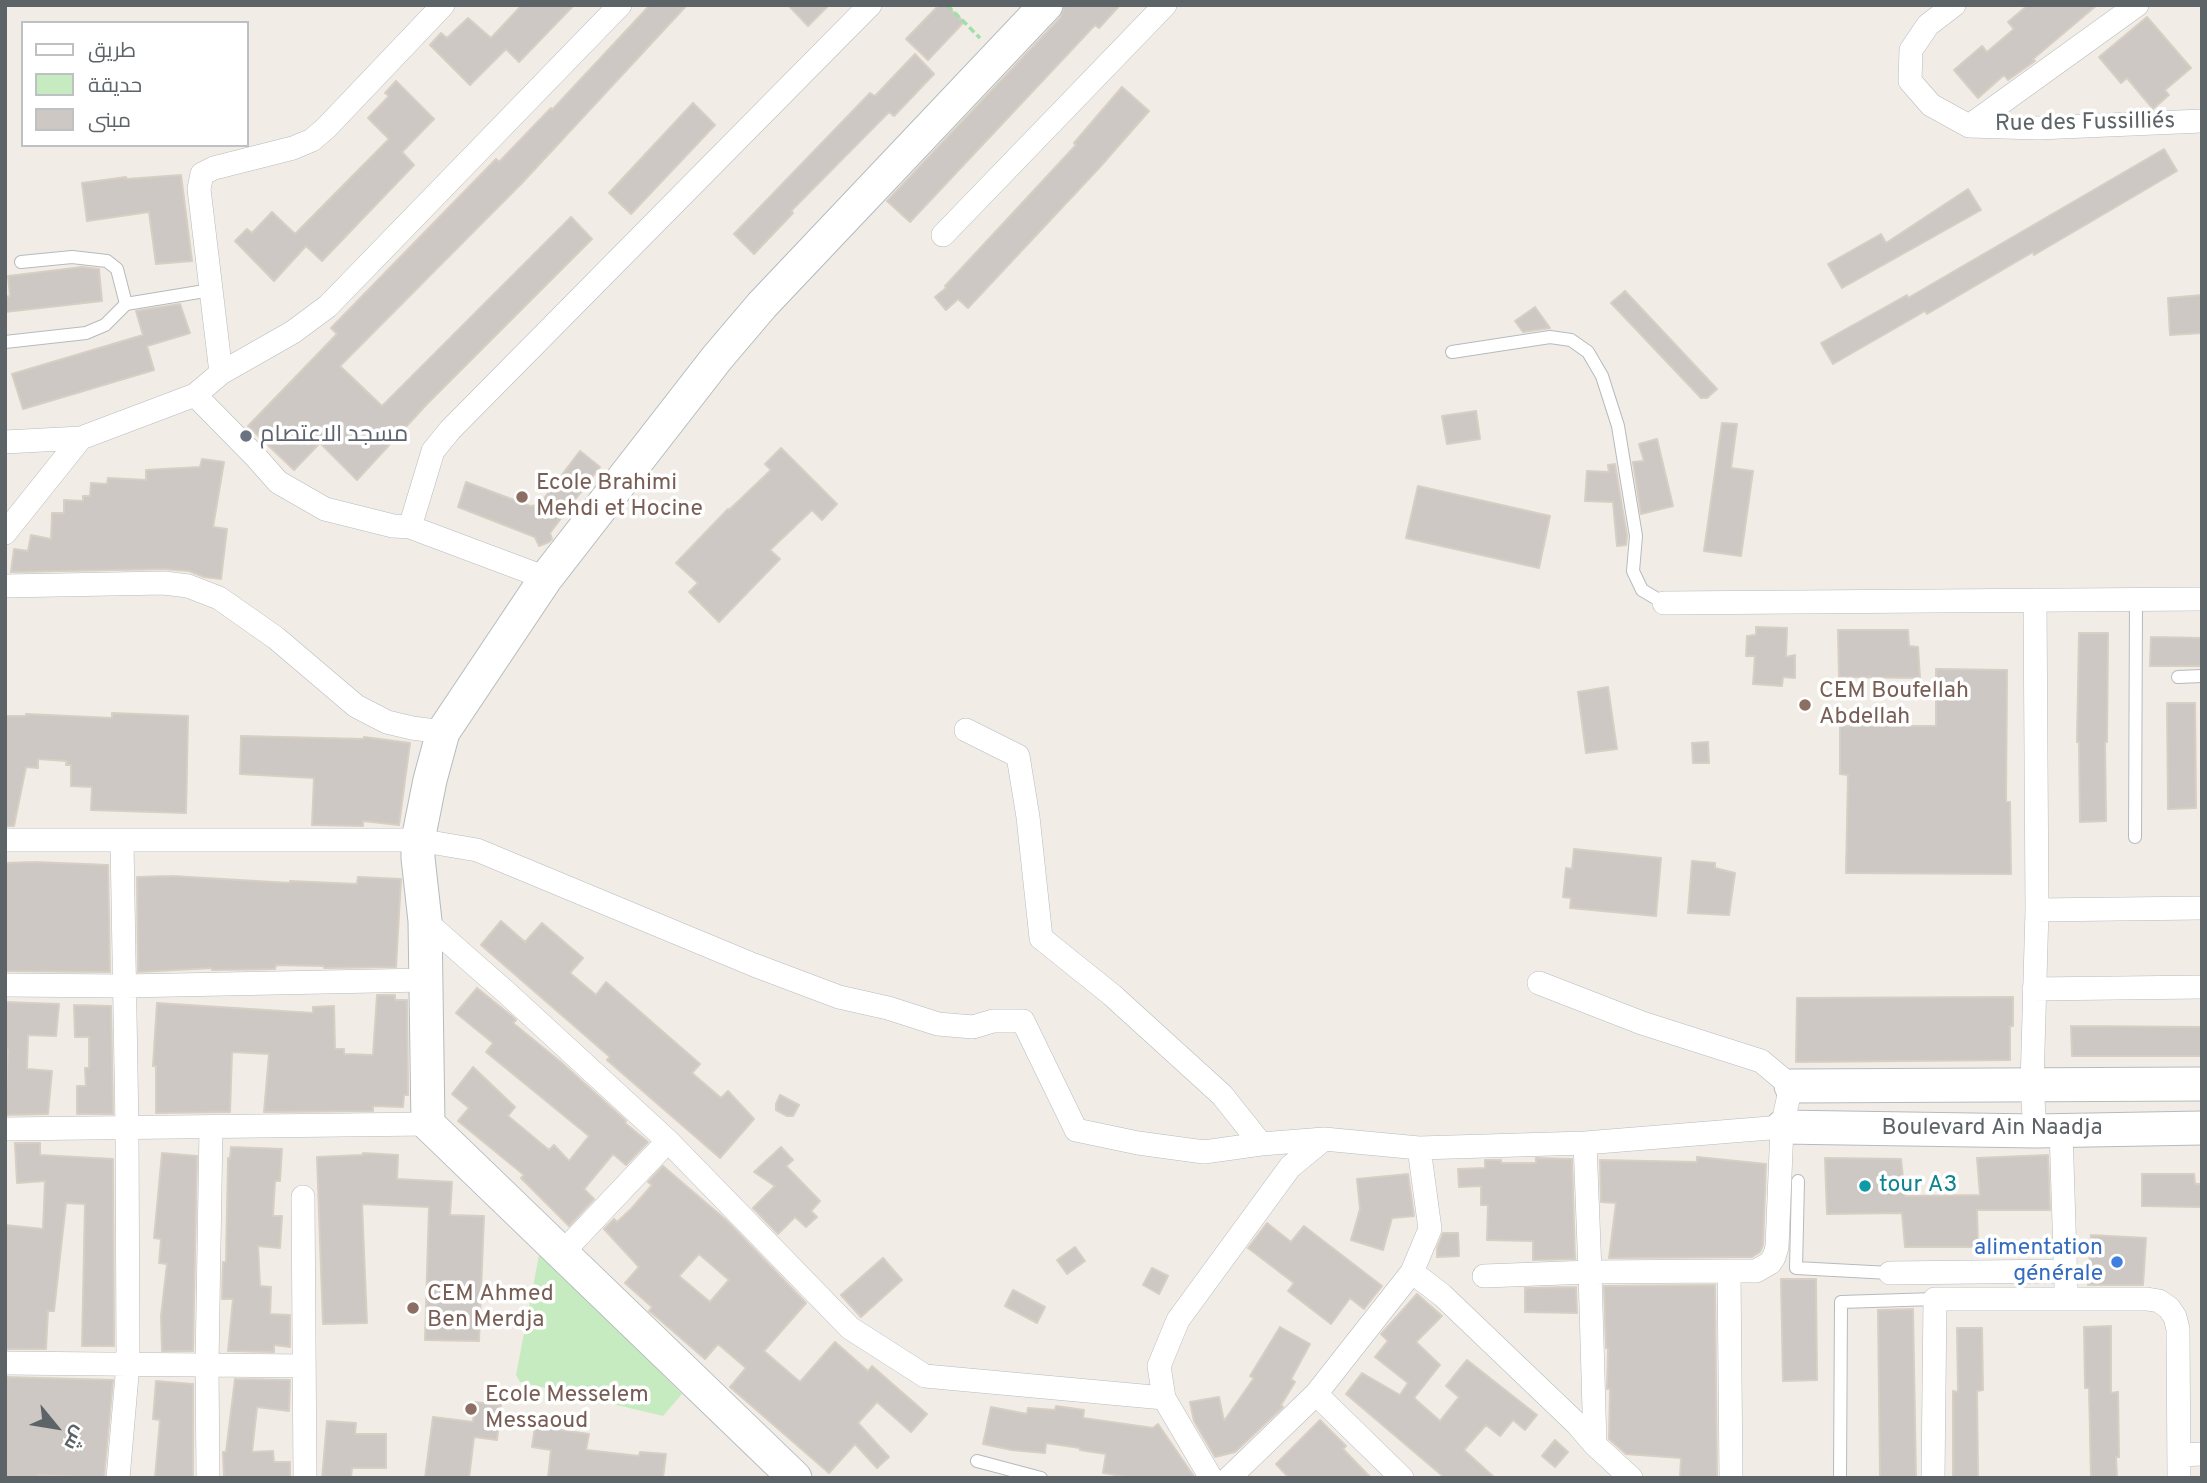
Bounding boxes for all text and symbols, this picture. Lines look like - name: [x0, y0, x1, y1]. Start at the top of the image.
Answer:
- legend: [21, 21, 248, 147]
- text: طريق: [88, 38, 136, 65]
- text: حديقة: [88, 73, 142, 100]
- text: مبنى: [88, 108, 131, 135]
- street label: Rue des Fussilliés: [1995, 109, 2175, 139]
- place label: مسجد الاعتصام: [260, 422, 408, 450]
- marker: مسجد الاعتصام: [238, 428, 254, 444]
- place label: Ecole Brahimi Mehdi et Hocine: [536, 470, 703, 524]
- marker: Ecole Brahimi Mehdi et Hocine: [514, 489, 530, 505]
- place label: CEM Boufellah Abdellah: [1819, 678, 1969, 732]
- marker: CEM Boufellah Abdellah: [1797, 697, 1813, 713]
- street label: Boulevard Ain Naadja: [1881, 1115, 2103, 1143]
- place label: tour A3: [1879, 1172, 1957, 1200]
- marker: tour A3: [1857, 1178, 1873, 1194]
- place label: alimentation générale: [1974, 1235, 2103, 1289]
- marker: alimentation générale: [2109, 1254, 2125, 1270]
- place label: CEM Ahmed Ben Merdja: [427, 1281, 554, 1335]
- marker: CEM Ahmed Ben Merdja: [405, 1300, 421, 1316]
- place label: Ecole Messelem Messaoud: [485, 1382, 649, 1436]
- north arrow: [21, 1392, 91, 1462]
- marker: Ecole Messelem Messaoud: [463, 1401, 479, 1417]
- text: ش: [58, 1421, 91, 1454]

